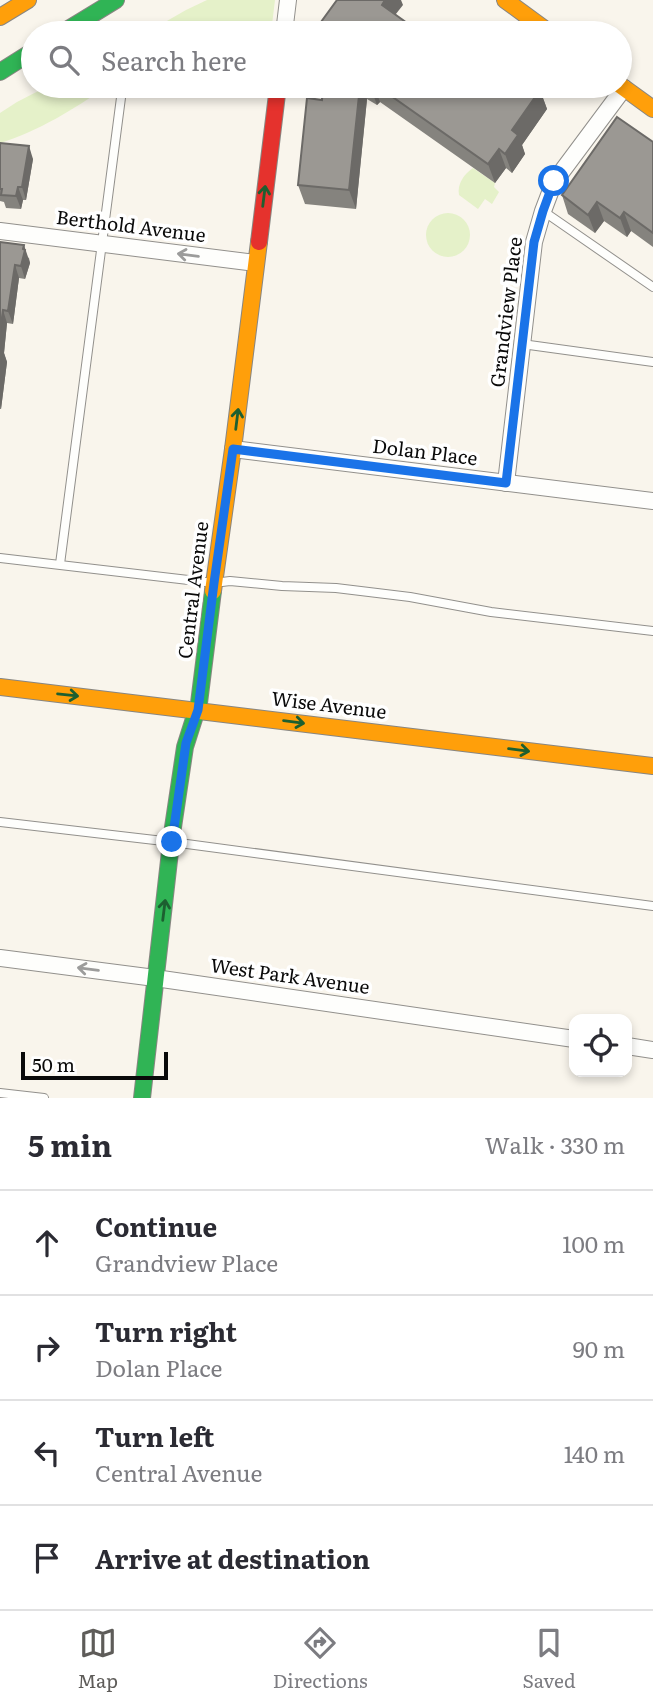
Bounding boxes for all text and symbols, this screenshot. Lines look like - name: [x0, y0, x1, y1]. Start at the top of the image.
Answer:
- search box: [21, 21, 632, 98]
- text: Search here: [101, 40, 247, 79]
- icon: search: [45, 41, 83, 79]
- route start: [538, 165, 569, 196]
- one-way arrow: [258, 185, 271, 208]
- street label: Berthold Avenue: [55, 202, 208, 248]
- street label: Grandview Place: [482, 235, 528, 389]
- one-way arrow: [177, 248, 200, 261]
- one-way arrow: [231, 409, 244, 431]
- street label: Dolan Place: [371, 431, 479, 471]
- street label: Central Avenue: [170, 519, 214, 660]
- street label: Wise Avenue: [270, 683, 388, 725]
- one-way arrow: [56, 689, 79, 702]
- one-way arrow: [282, 715, 305, 728]
- one-way arrow: [508, 743, 530, 756]
- route end: [156, 826, 187, 857]
- one-way arrow: [157, 899, 170, 922]
- street label: West Park Avenue: [209, 950, 372, 1000]
- one-way arrow: [77, 963, 100, 976]
- map controls: [569, 1014, 632, 1077]
- button: locate: [569, 1014, 632, 1077]
- scale bar: [21, 1049, 168, 1081]
- text: 50 m: [32, 1050, 75, 1078]
- text: 5 min: [28, 1122, 112, 1166]
- text: Walk · 330 m: [485, 1127, 625, 1161]
- text: Continue: [95, 1206, 217, 1245]
- icon: ahead: [28, 1224, 66, 1262]
- text: 100 m: [562, 1226, 625, 1260]
- text: Grandview Place: [95, 1245, 278, 1279]
- text: Turn right: [95, 1311, 237, 1350]
- icon: right: [28, 1329, 66, 1367]
- text: 90 m: [573, 1331, 625, 1365]
- text: Dolan Place: [95, 1350, 223, 1384]
- text: Turn left: [95, 1416, 214, 1455]
- icon: left: [28, 1434, 66, 1472]
- text: 140 m: [564, 1436, 625, 1470]
- text: Central Avenue: [95, 1455, 262, 1489]
- text: Arrive at destination: [95, 1538, 370, 1577]
- icon: arrive: [28, 1539, 66, 1577]
- tab: Map: [77, 1624, 118, 1694]
- tab: Directions: [273, 1624, 368, 1694]
- tab: Saved: [523, 1624, 576, 1694]

